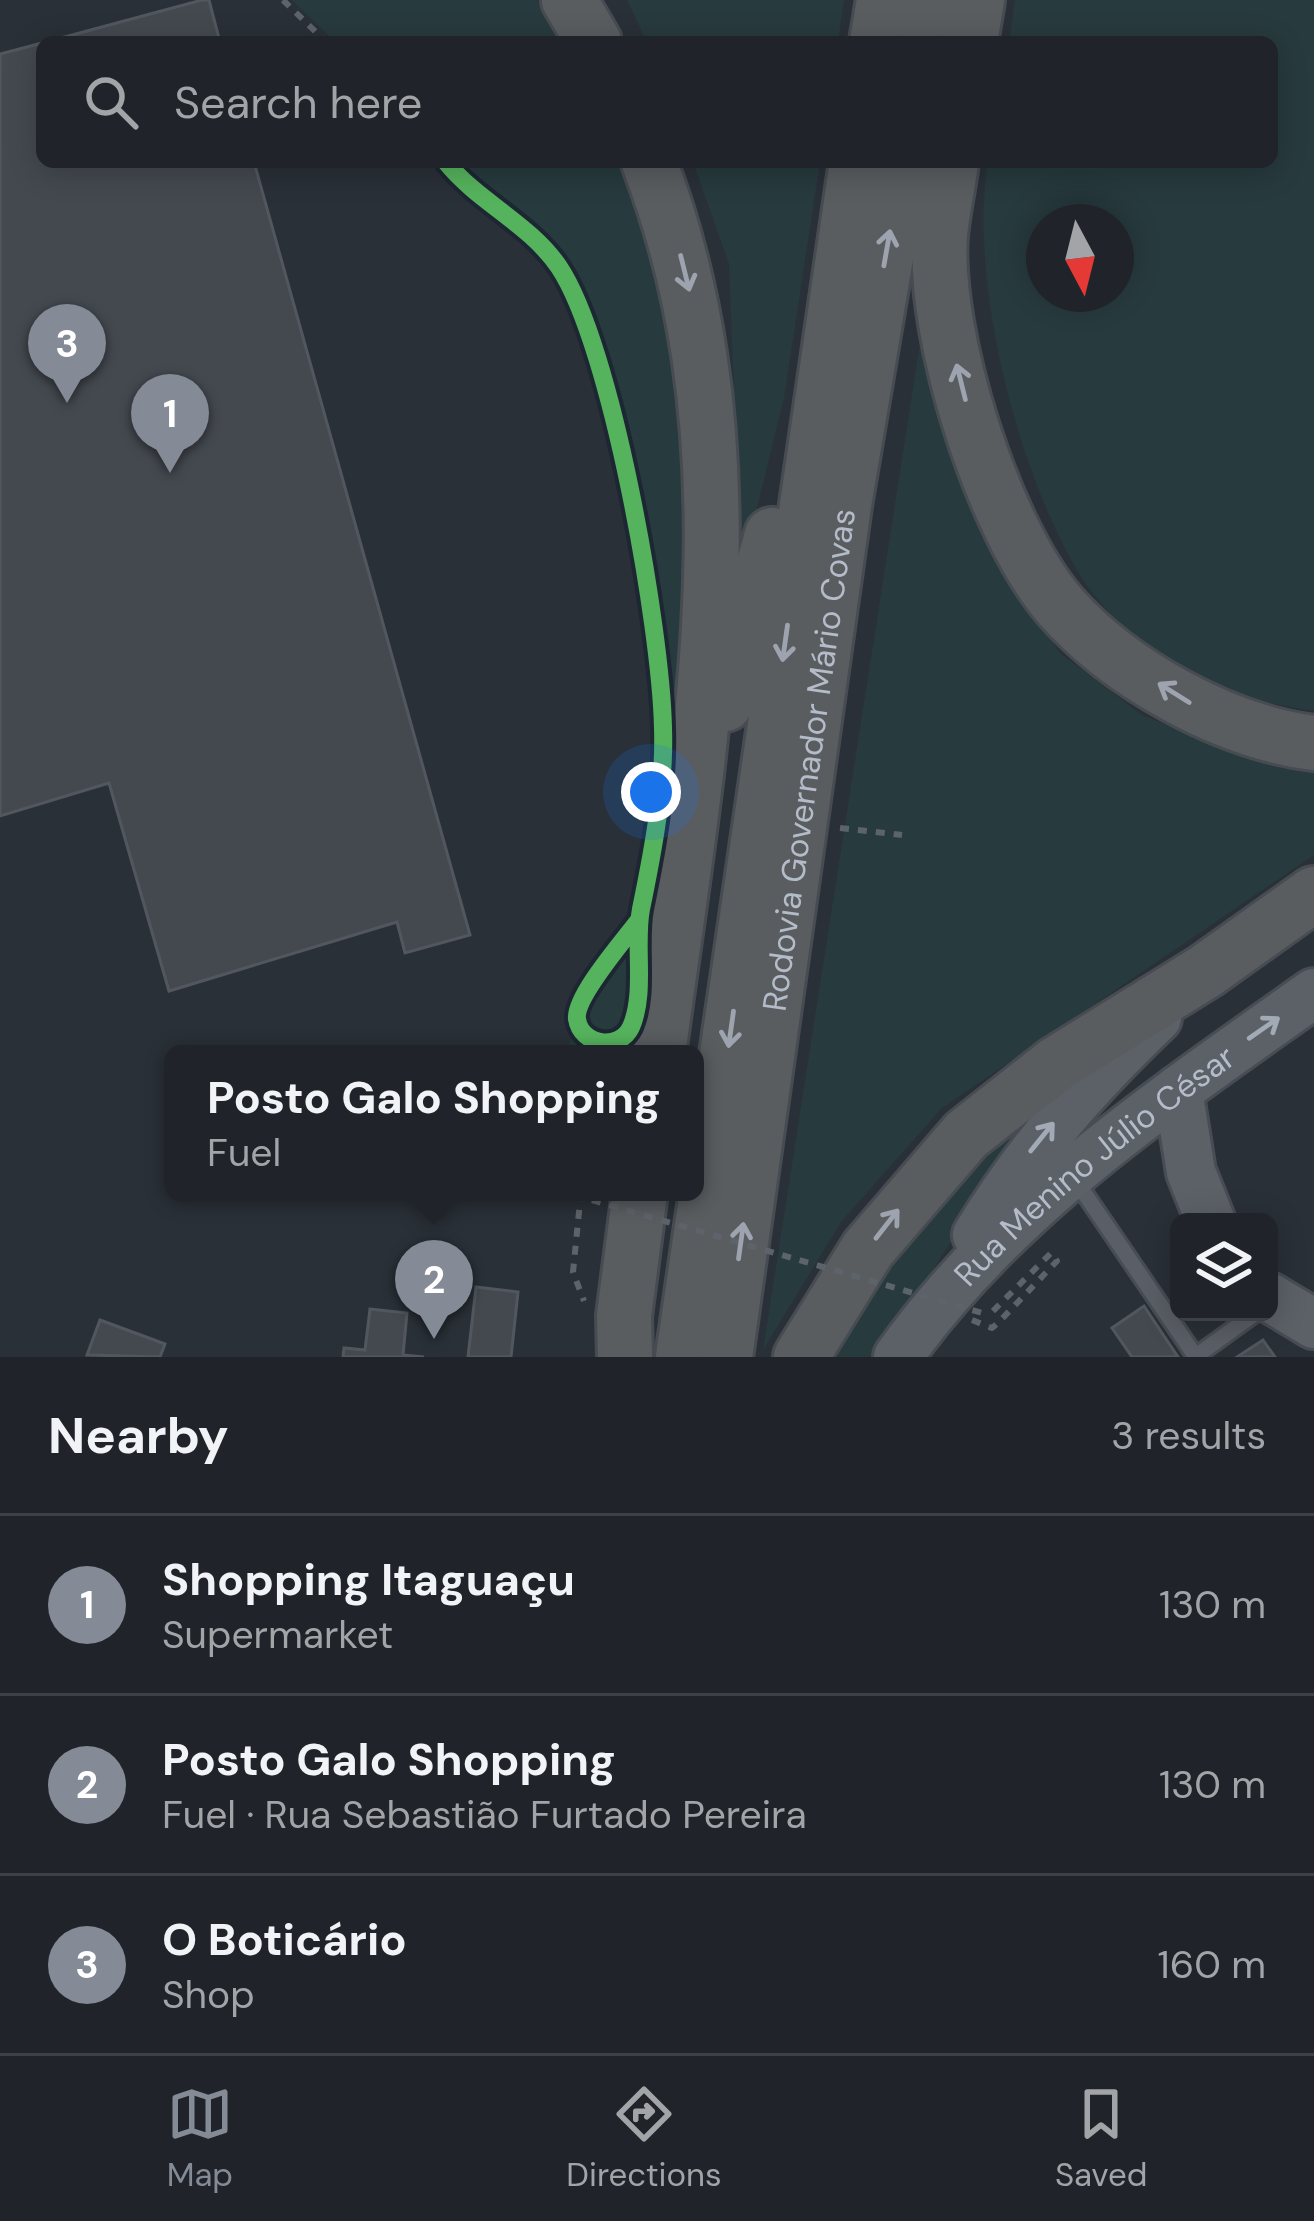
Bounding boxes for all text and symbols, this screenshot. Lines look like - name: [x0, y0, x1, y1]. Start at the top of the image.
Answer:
- search box: [36, 36, 1278, 168]
- icon: search: [78, 69, 144, 135]
- text: Search here: [174, 73, 422, 132]
- north arrow: [1026, 204, 1134, 312]
- one-way arrow: [877, 229, 900, 268]
- one-way arrow: [675, 253, 697, 291]
- pin: 3: [28, 304, 106, 403]
- one-way arrow: [948, 364, 970, 402]
- pin: 1: [131, 374, 209, 473]
- street label: Rodovia Governador Mário Covas: [753, 506, 865, 1014]
- one-way arrow: [773, 623, 796, 662]
- one-way arrow: [1157, 681, 1191, 706]
- your location: [621, 762, 681, 822]
- one-way arrow: [719, 1009, 742, 1048]
- one-way arrow: [1247, 1016, 1280, 1041]
- street label: Rua Menino Júlio César: [945, 1035, 1243, 1295]
- popup: [164, 1045, 704, 1201]
- text: Posto Galo Shopping: [207, 1068, 661, 1127]
- one-way arrow: [1028, 1122, 1055, 1154]
- text: Fuel: [207, 1127, 281, 1178]
- one-way arrow: [873, 1208, 900, 1240]
- map controls: [1170, 1213, 1278, 1321]
- button: layers: [1170, 1213, 1278, 1321]
- one-way arrow: [730, 1222, 753, 1261]
- pin: 2: [395, 1240, 473, 1339]
- text: Nearby: [48, 1402, 229, 1469]
- text: 3 results: [1111, 1410, 1266, 1461]
- text: Shopping Itaguaçu: [162, 1550, 575, 1609]
- text: 1: [80, 1579, 94, 1630]
- text: 130 m: [1159, 1579, 1266, 1630]
- text: Supermarket: [162, 1609, 393, 1660]
- text: Posto Galo Shopping: [162, 1730, 616, 1789]
- text: 2: [76, 1759, 98, 1810]
- text: 130 m: [1159, 1759, 1266, 1810]
- text: Fuel · Rua Sebastião Furtado Pereira: [162, 1789, 807, 1840]
- text: O Boticário: [162, 1910, 407, 1969]
- text: 3: [75, 1939, 99, 1990]
- text: 160 m: [1158, 1939, 1266, 1990]
- text: Shop: [162, 1969, 255, 2020]
- tab: Map: [167, 2081, 233, 2196]
- tab: Directions: [566, 2081, 722, 2196]
- tab: Saved: [1055, 2081, 1147, 2196]

